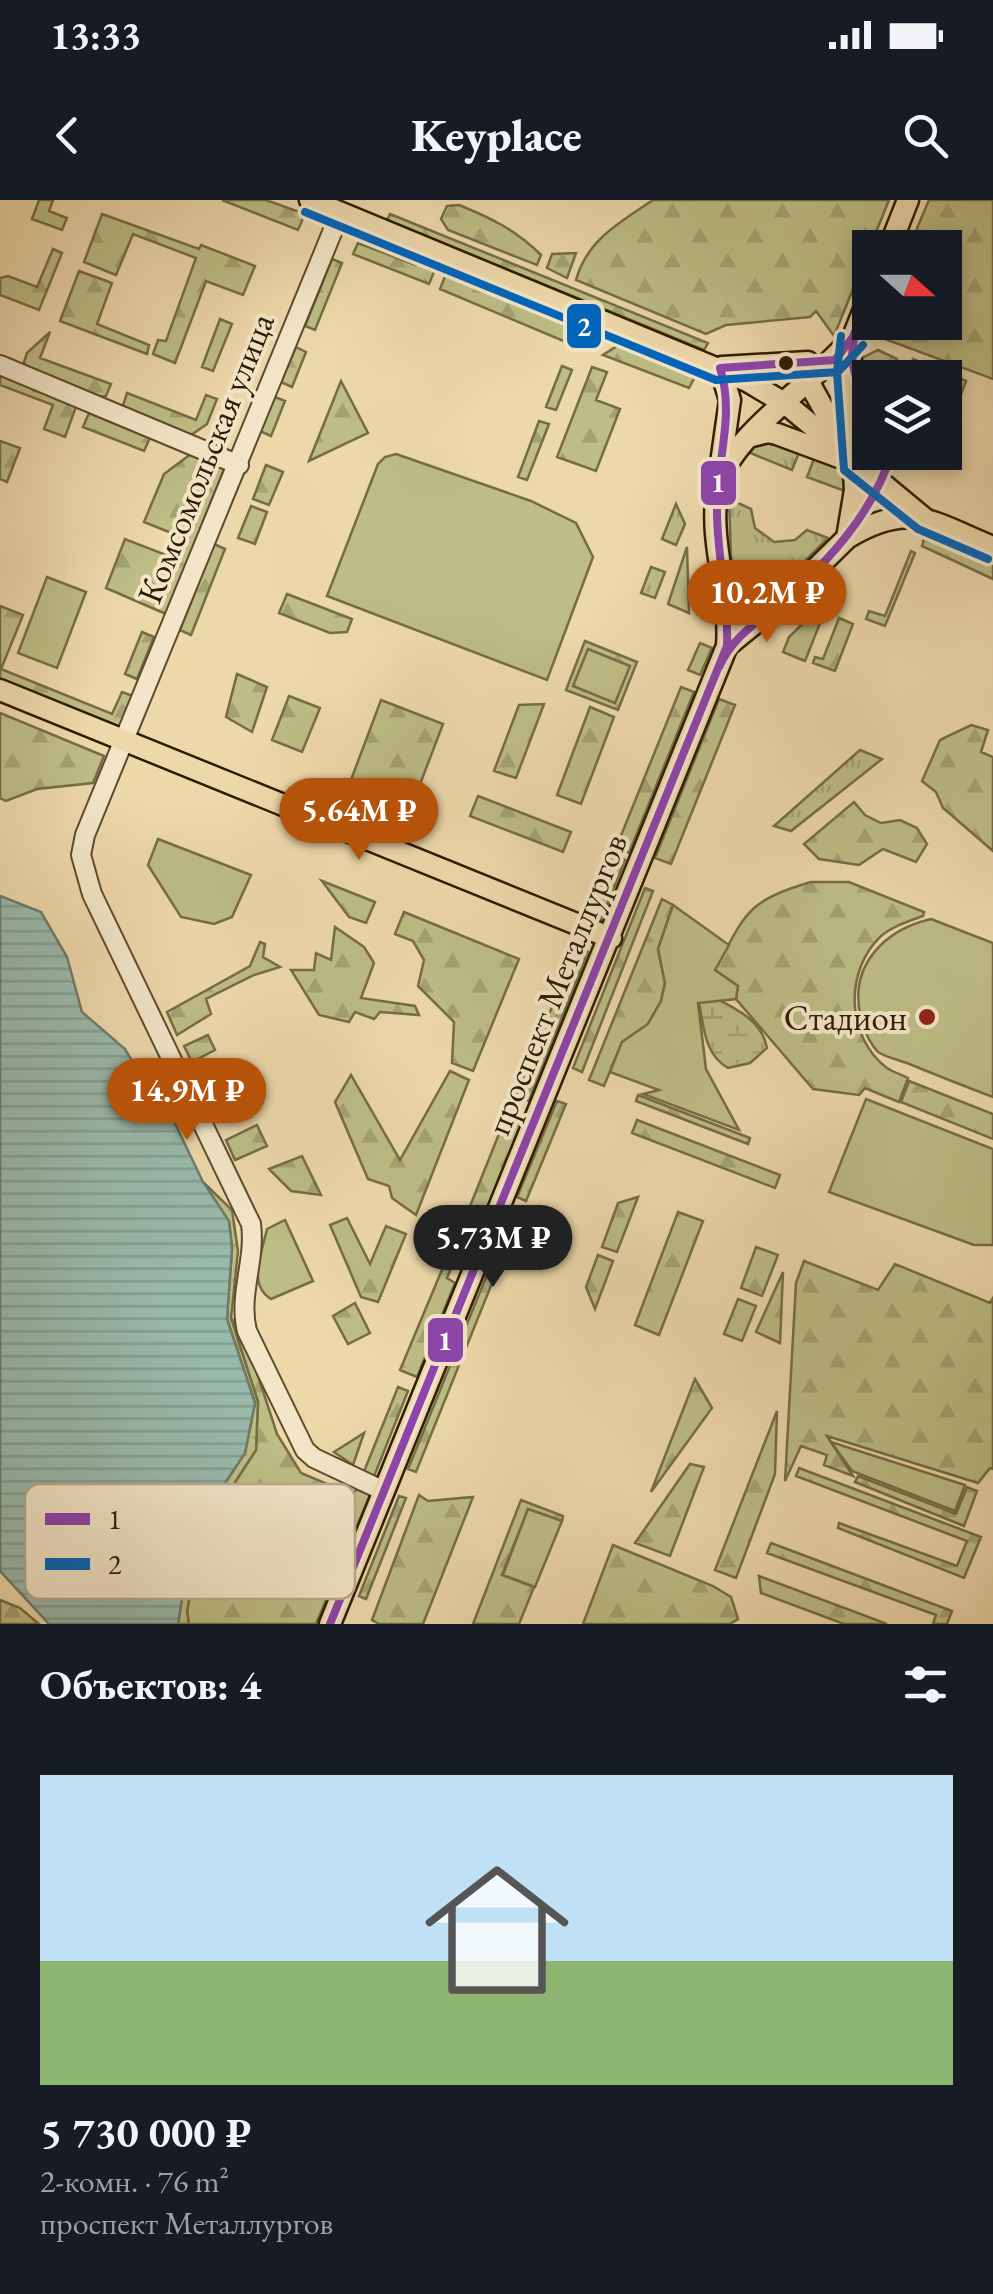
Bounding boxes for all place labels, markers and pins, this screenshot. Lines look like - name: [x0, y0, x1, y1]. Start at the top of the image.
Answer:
- unlabelled marker: [776, 353, 796, 373]
- pin: 10.2M ₽: [675, 560, 859, 645]
- pin: 5.64M ₽: [267, 778, 451, 863]
- place label: Стадион: [784, 995, 907, 1040]
- marker: Стадион: [916, 1006, 938, 1028]
- pin: 14.9M ₽: [95, 1058, 279, 1143]
- pin: 5.73M ₽: [401, 1205, 585, 1290]

